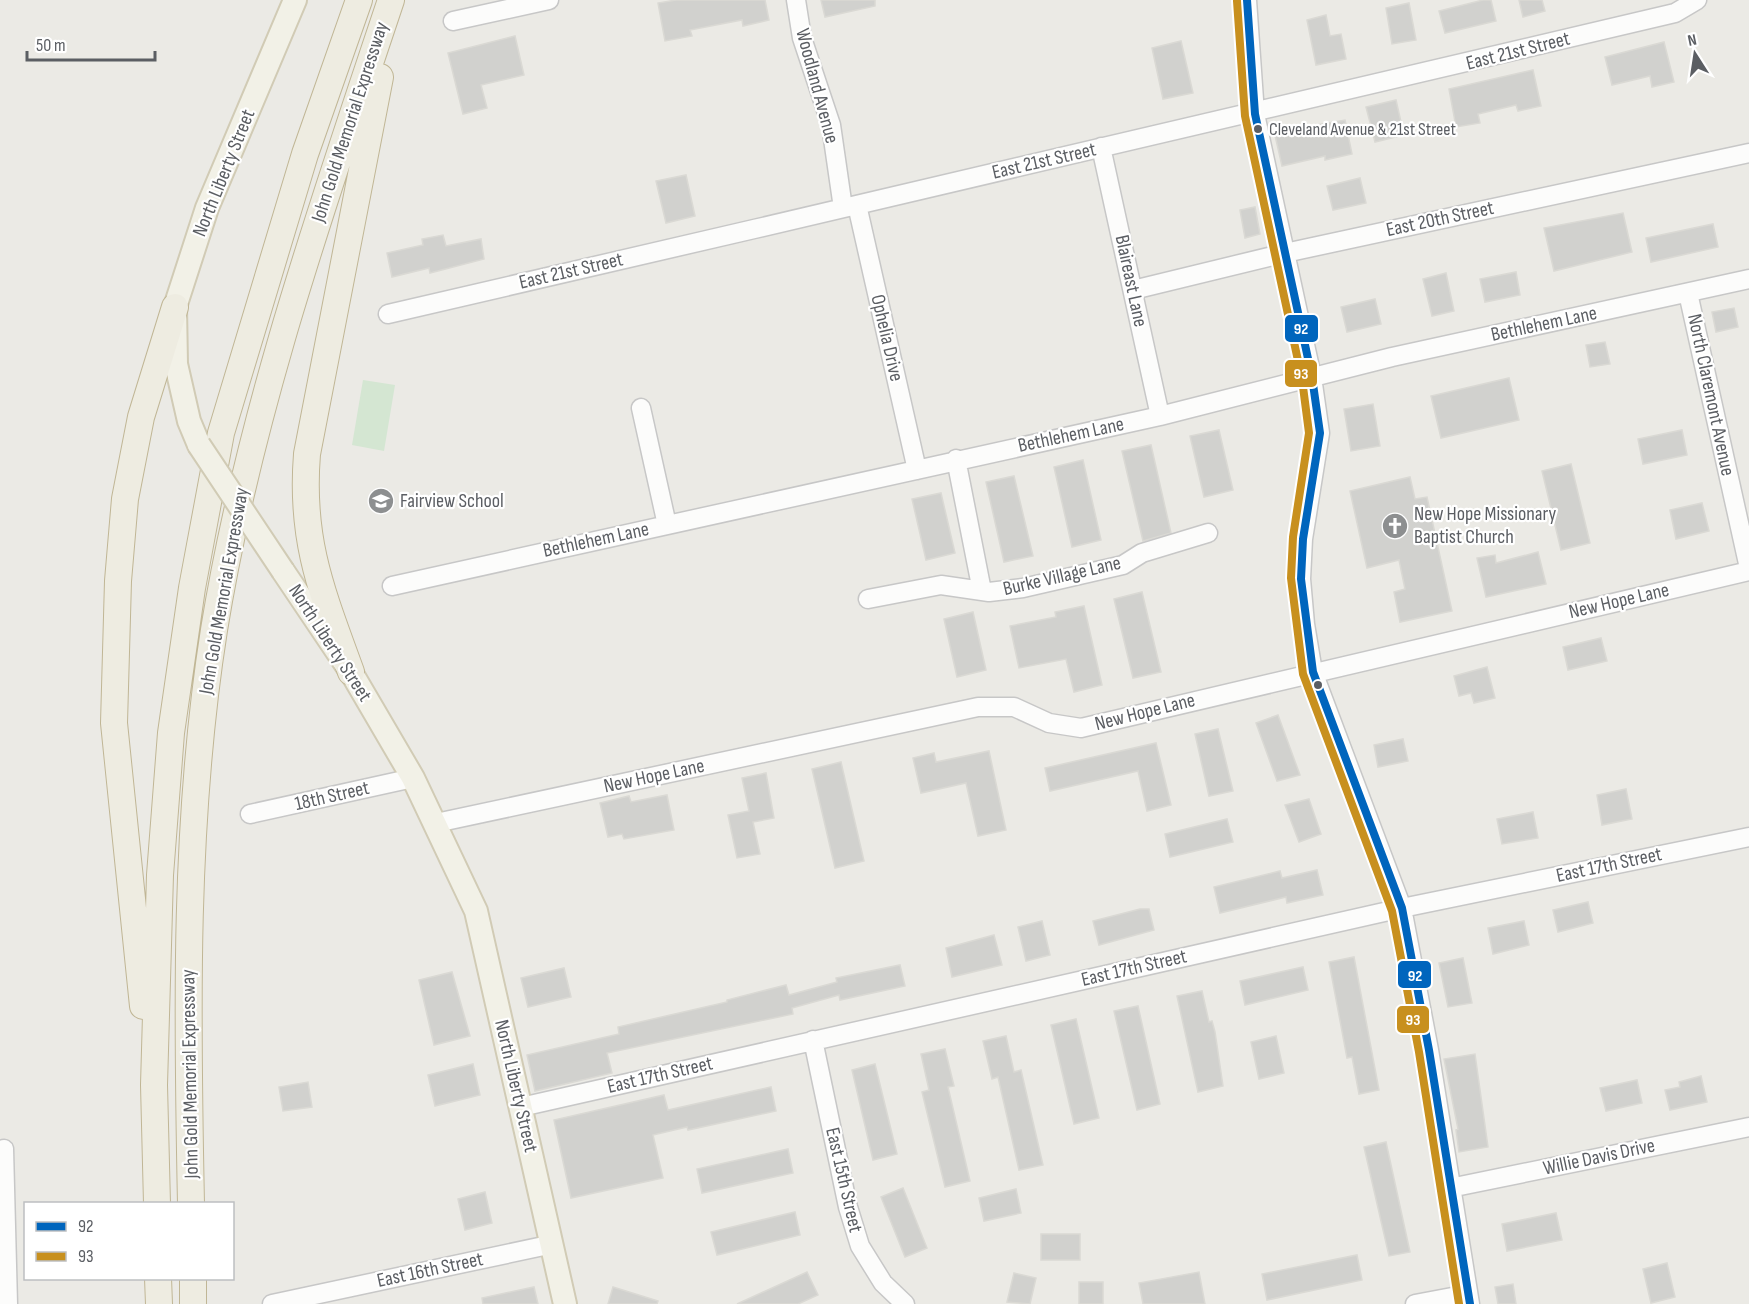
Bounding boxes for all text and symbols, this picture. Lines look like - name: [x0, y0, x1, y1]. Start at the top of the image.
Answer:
- street label: John Gold Memorial Expressway: [306, 19, 394, 226]
- scale bar: [27, 24, 154, 62]
- north arrow: [1665, 24, 1725, 84]
- street label: Woodland Avenue: [790, 26, 844, 146]
- street label: East 21st Street: [1464, 27, 1572, 75]
- text: N: [1686, 31, 1698, 51]
- text: 50 m: [36, 35, 66, 56]
- street label: North Liberty Street: [188, 106, 260, 240]
- place label: Cleveland Avenue & 21st Street: [1269, 119, 1456, 140]
- marker: Cleveland Avenue & 21st Street: [1252, 123, 1264, 135]
- street label: East 21st Street: [990, 137, 1098, 185]
- street label: East 20th Street: [1384, 196, 1496, 242]
- street label: Blaireast Lane: [1110, 233, 1152, 329]
- street label: East 21st Street: [517, 247, 625, 295]
- street label: Ophelia Drive: [865, 292, 909, 384]
- street label: Bethlehem Lane: [1489, 301, 1599, 347]
- street label: North Claremont Avenue: [1682, 312, 1740, 478]
- line badge: 92: [1284, 314, 1319, 343]
- text: 92: [1294, 320, 1308, 339]
- line badge: 93: [1284, 359, 1318, 388]
- text: 93: [1294, 365, 1308, 384]
- street label: Bethlehem Lane: [1016, 412, 1126, 458]
- street label: John Gold Memorial Expressway: [194, 486, 254, 697]
- school or university icon: Fairview School: [366, 486, 396, 516]
- place label: Fairview School: [400, 489, 504, 513]
- place label: New Hope Missionary Baptist Church: [1414, 502, 1556, 549]
- church icon: New Hope Missionary Baptist Church: [1380, 511, 1410, 541]
- street label: Bethlehem Lane: [541, 517, 651, 563]
- street label: Burke Village Lane: [1001, 551, 1123, 601]
- street label: New Hope Lane: [1566, 578, 1672, 624]
- street label: North Liberty Street: [283, 580, 377, 706]
- unlabelled marker: [1312, 679, 1324, 691]
- street label: New Hope Lane: [1092, 688, 1198, 736]
- street label: New Hope Lane: [601, 754, 707, 798]
- street label: 18th Street: [292, 776, 372, 816]
- street label: East 17th Street: [1554, 842, 1664, 888]
- street label: East 17th Street: [1079, 944, 1189, 992]
- line badge: 92: [1397, 960, 1432, 989]
- text: 92: [1408, 967, 1422, 986]
- street label: John Gold Memorial Expressway: [176, 969, 204, 1180]
- line badge: 93: [1396, 1005, 1430, 1034]
- text: 93: [1406, 1011, 1420, 1030]
- street label: North Liberty Street: [489, 1018, 543, 1154]
- street label: East 17th Street: [605, 1051, 715, 1099]
- street label: East 15th Street: [820, 1125, 868, 1235]
- street label: Willie Davis Drive: [1541, 1133, 1657, 1181]
- legend: [24, 1202, 234, 1280]
- text: 92: [78, 1216, 93, 1237]
- text: 93: [78, 1246, 94, 1267]
- street label: East 16th Street: [375, 1247, 485, 1293]

